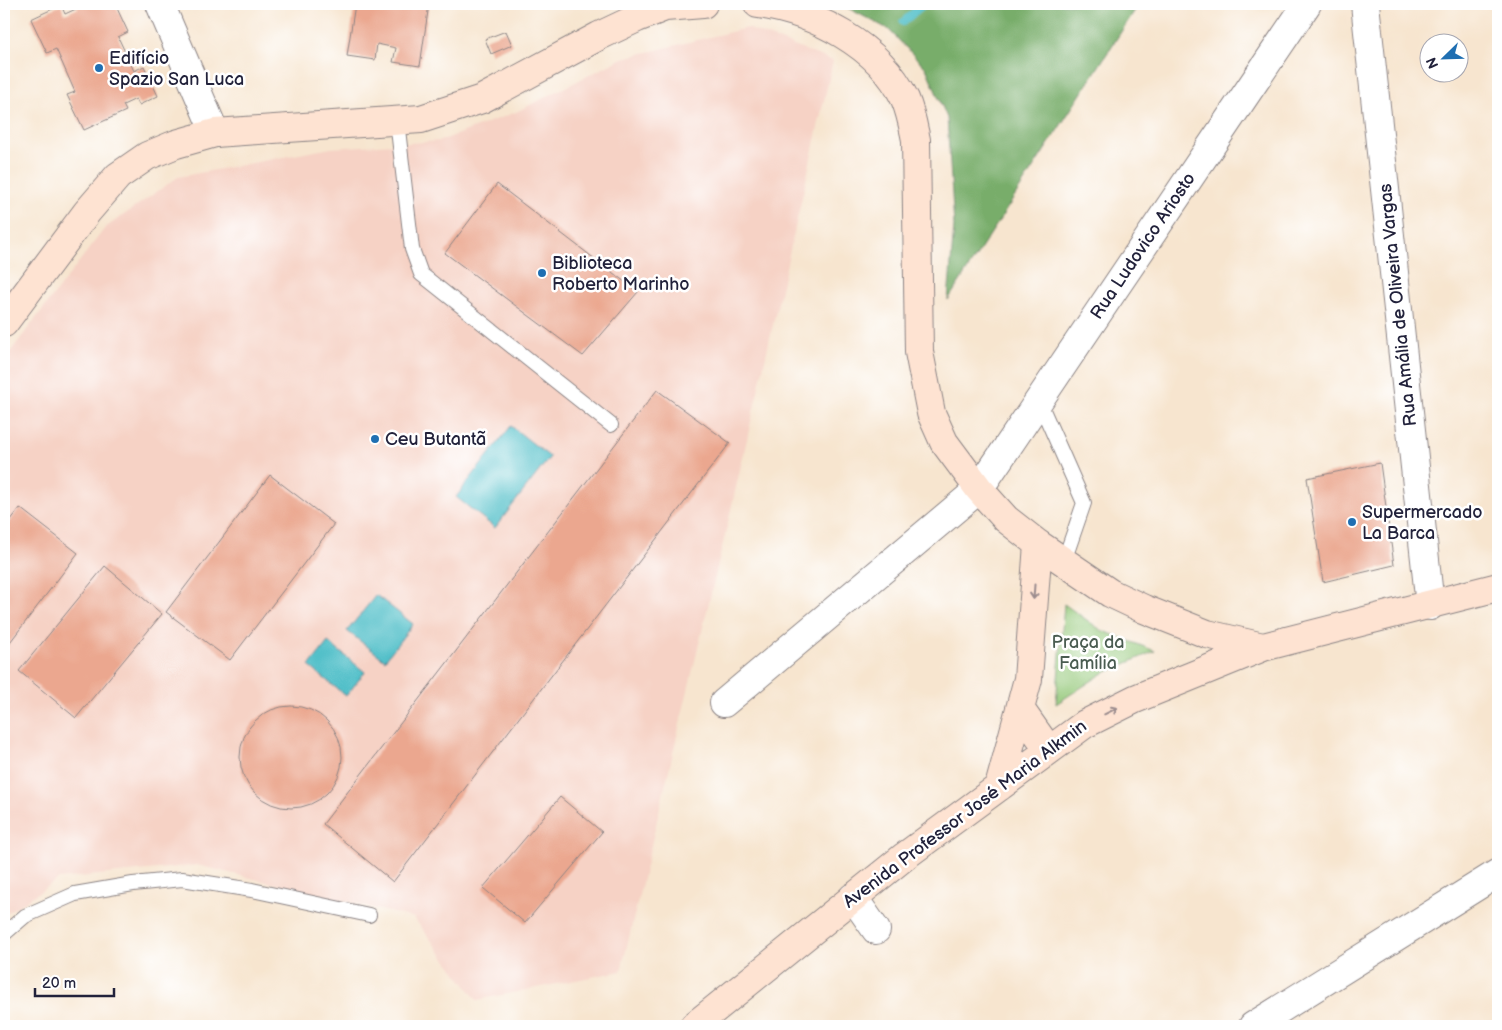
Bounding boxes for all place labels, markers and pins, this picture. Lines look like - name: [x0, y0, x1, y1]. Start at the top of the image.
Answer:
- place label: Edifício Spazio San Luca: [109, 48, 244, 90]
- marker: Edifício Spazio San Luca: [93, 62, 105, 74]
- place label: Biblioteca Roberto Marinho: [552, 253, 689, 295]
- marker: Biblioteca Roberto Marinho: [536, 267, 548, 279]
- place label: Ceu Butantã: [385, 429, 486, 450]
- marker: Ceu Butantã: [369, 433, 381, 445]
- place label: Supermercado La Barca: [1362, 502, 1483, 544]
- marker: Supermercado La Barca: [1346, 516, 1358, 528]

